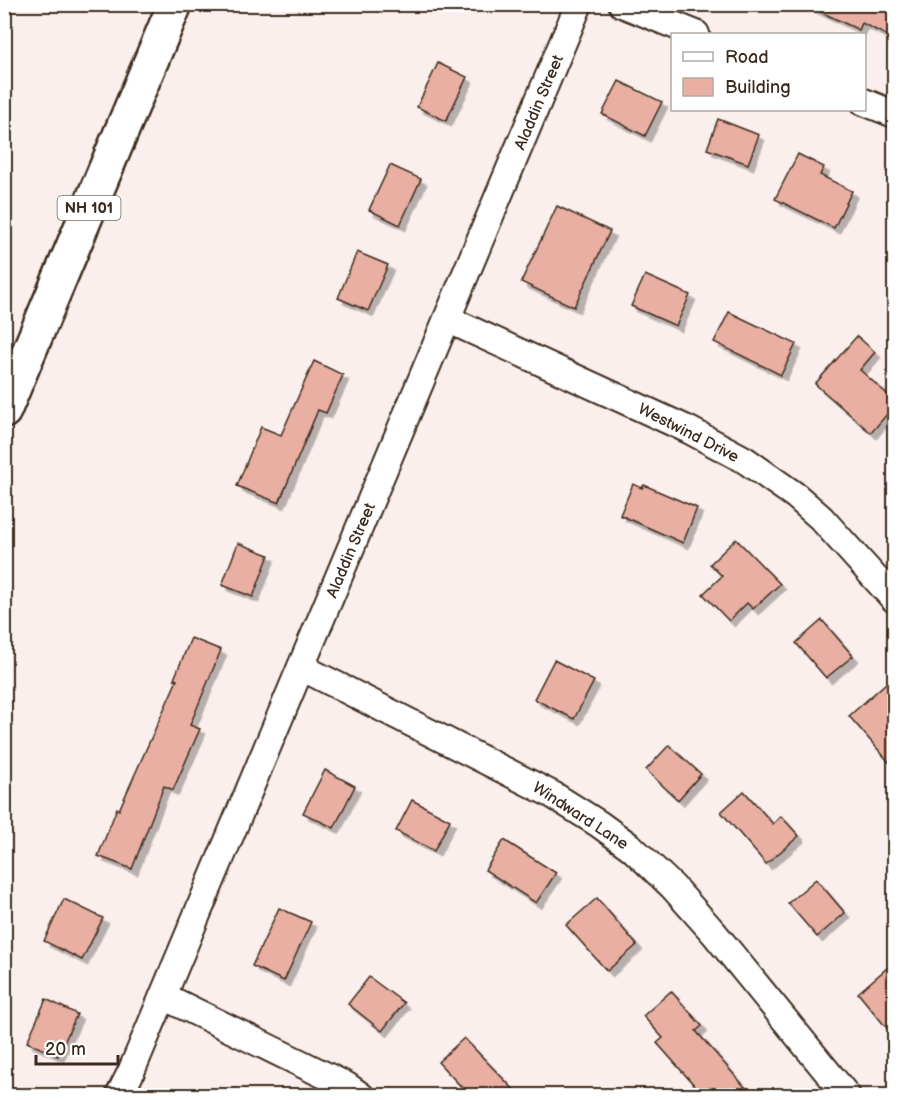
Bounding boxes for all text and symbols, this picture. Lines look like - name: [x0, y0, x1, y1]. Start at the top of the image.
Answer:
- legend: [671, 33, 866, 111]
- text: Road: [725, 47, 769, 68]
- street label: Aladdin Street: [511, 52, 568, 153]
- text: Building: [725, 77, 791, 98]
- road number: NH 101: [58, 196, 121, 220]
- street label: Westwind Drive: [635, 400, 742, 467]
- street label: Aladdin Street: [323, 500, 380, 601]
- street label: Windward Lane: [529, 778, 632, 854]
- scale bar: [36, 1028, 118, 1066]
- text: 20 m: [45, 1039, 86, 1060]

